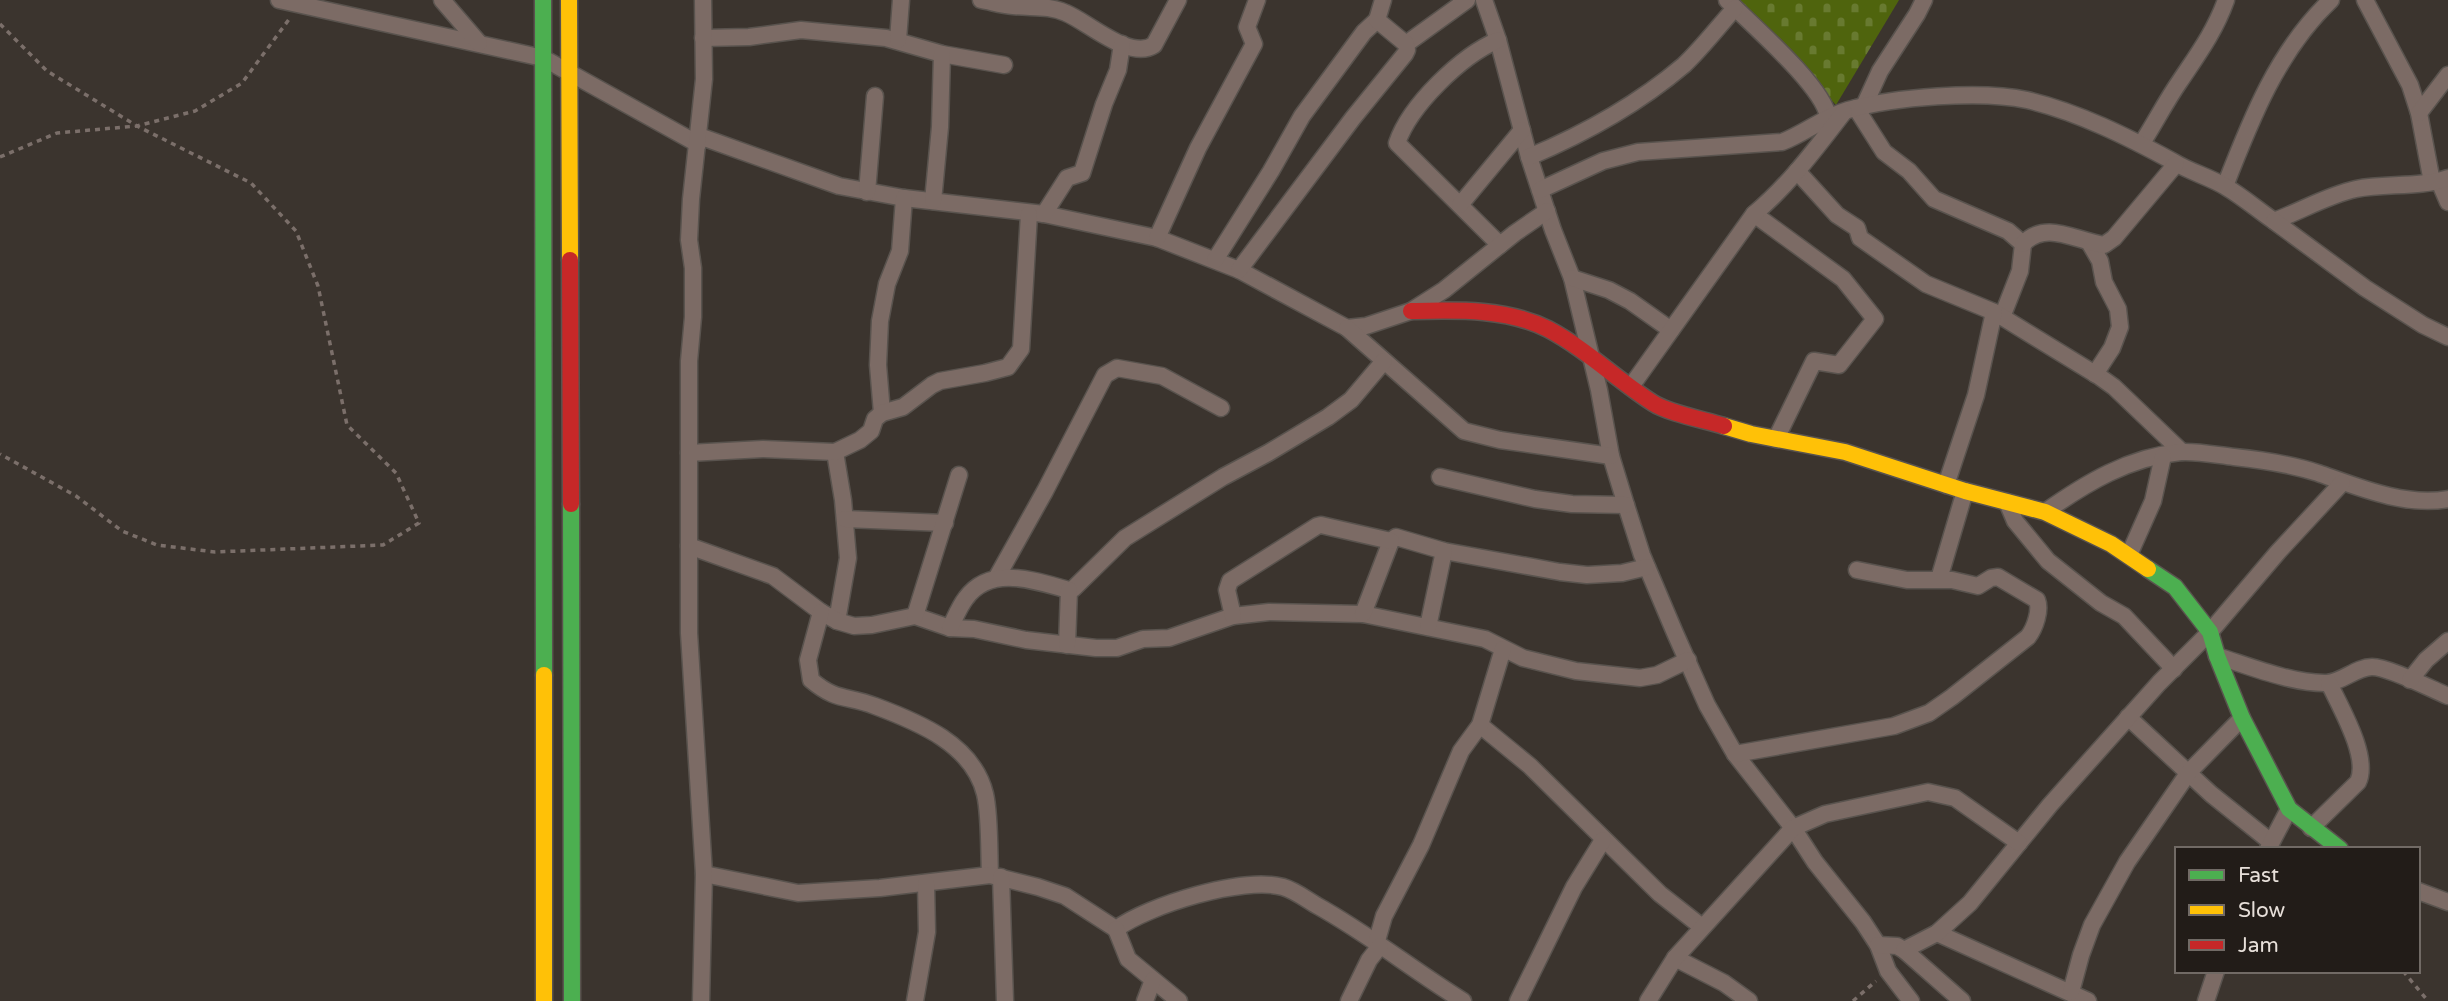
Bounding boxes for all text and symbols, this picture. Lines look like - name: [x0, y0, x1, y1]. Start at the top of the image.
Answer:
- legend: [2175, 847, 2420, 973]
- text: Fast: [2238, 863, 2279, 888]
- text: Slow: [2238, 898, 2286, 923]
- text: Jam: [2238, 933, 2279, 958]

